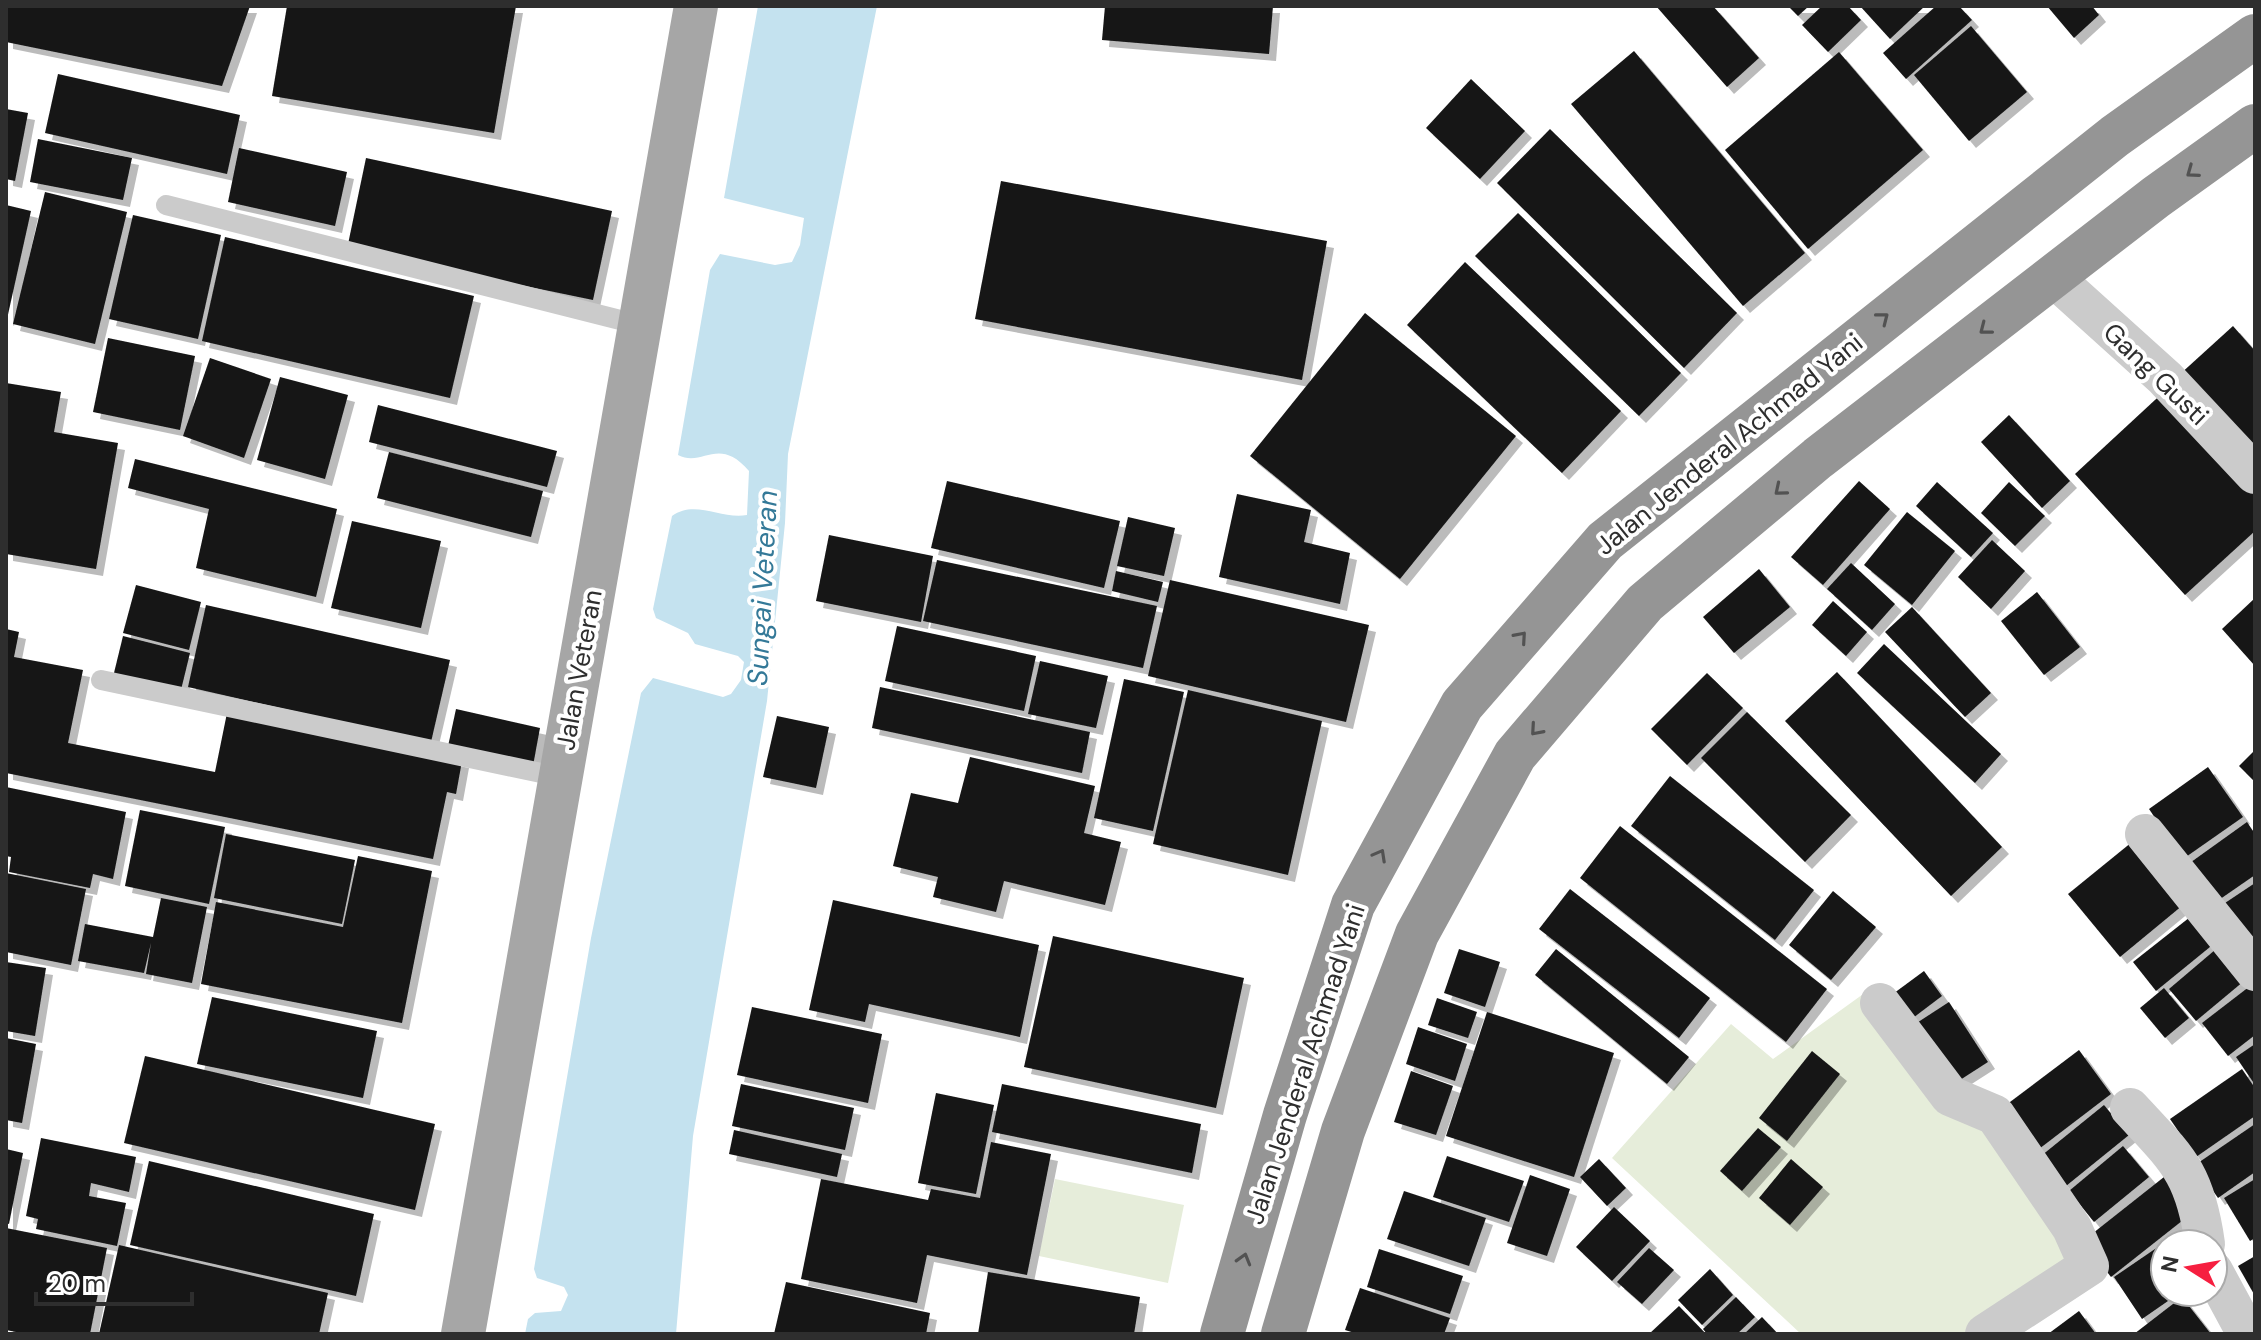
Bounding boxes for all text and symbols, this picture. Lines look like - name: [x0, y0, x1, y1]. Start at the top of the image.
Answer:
- one-way arrow: [2186, 162, 2200, 176]
- one-way arrow: [1874, 314, 1889, 328]
- street label: Gang Gusti: [2096, 315, 2216, 433]
- one-way arrow: [1979, 320, 1994, 334]
- street label: Jalan Jenderal Achmad Yani: [1588, 325, 1870, 563]
- one-way arrow: [1775, 480, 1790, 495]
- water label: Sungai Veteran: [739, 489, 786, 687]
- street label: Jalan Veteran: [548, 587, 610, 753]
- one-way arrow: [1511, 632, 1525, 647]
- one-way arrow: [1531, 721, 1546, 736]
- one-way arrow: [1370, 849, 1386, 863]
- street label: Jalan Jenderal Achmad Yani: [1237, 900, 1373, 1228]
- north arrow: [2149, 1228, 2229, 1308]
- one-way arrow: [1234, 1253, 1251, 1266]
- text: N: [2154, 1254, 2186, 1275]
- scale bar: [36, 1256, 192, 1306]
- text: 20 m: [48, 1268, 106, 1299]

